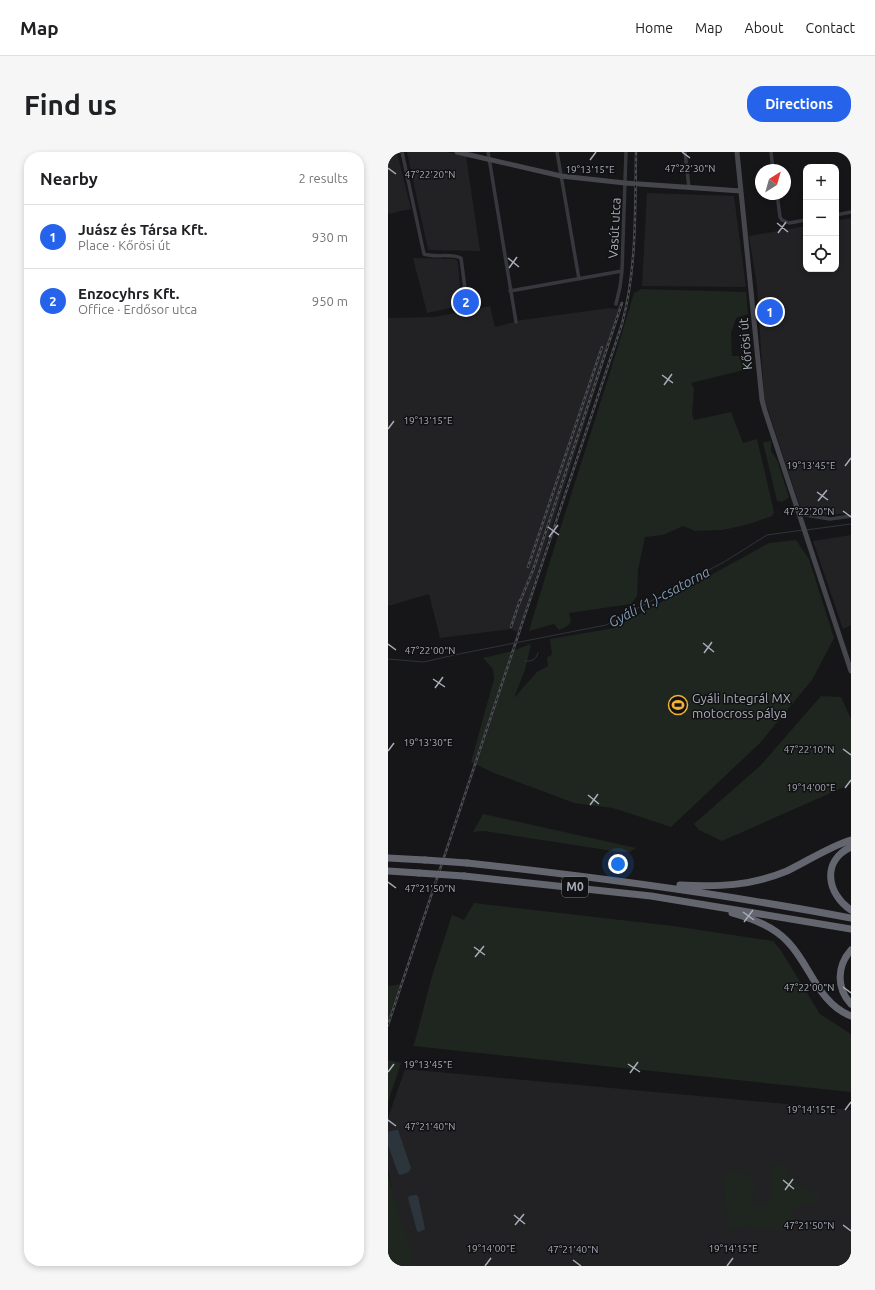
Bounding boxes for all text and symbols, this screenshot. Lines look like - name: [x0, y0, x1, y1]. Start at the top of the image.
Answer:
- text: Map: [20, 17, 59, 39]
- text: Home: [635, 20, 673, 36]
- text: Map: [695, 20, 723, 36]
- text: About: [745, 20, 784, 36]
- text: Contact: [806, 20, 855, 36]
- button: Directions: [747, 86, 851, 122]
- text: Find us: [24, 89, 117, 120]
- text: 47°22'30"N: [665, 163, 715, 174]
- text: 19°13'15"E: [565, 164, 615, 175]
- north arrow: [755, 164, 791, 200]
- map controls: [803, 164, 839, 272]
- button: +: [803, 164, 839, 200]
- text: Nearby: [40, 169, 98, 188]
- text: 47°22'20"N: [405, 169, 455, 180]
- text: 2 results: [298, 171, 348, 185]
- street label: Vasút utca: [605, 197, 623, 259]
- button: −: [803, 200, 839, 236]
- text: Juász és Társa Kft.: [78, 221, 208, 238]
- text: 1: [49, 230, 57, 244]
- text: 930 m: [312, 230, 348, 244]
- button: locate: [803, 236, 839, 272]
- text: Place · Kőrösi út: [78, 238, 170, 252]
- text: Enzocyhrs Kft.: [78, 285, 179, 302]
- pin: 2: [453, 287, 479, 317]
- text: 2: [49, 294, 57, 308]
- text: 950 m: [312, 294, 348, 308]
- pin: 1: [757, 297, 783, 327]
- text: Office · Erdősor utca: [78, 302, 197, 316]
- street label: Kőrösi út: [736, 317, 754, 371]
- text: 19°13'15"E: [403, 415, 453, 426]
- text: 19°13'45"E: [786, 460, 836, 471]
- text: 47°22'20"N: [784, 506, 834, 517]
- water label: Gyáli (1.)-csatorna: [606, 563, 713, 630]
- text: 47°22'00"N: [405, 645, 455, 656]
- place label: Gyáli Integrál MX motocross pálya: [692, 691, 791, 720]
- sports icon: Gyáli Integrál MX motocross pálya: [667, 694, 689, 716]
- text: 19°13'30"E: [403, 737, 453, 748]
- text: 47°22'10"N: [784, 744, 834, 755]
- text: 19°14'00"E: [786, 782, 836, 793]
- your location: [608, 854, 628, 874]
- road number: M0: [562, 877, 588, 897]
- text: 47°21'50"N: [405, 883, 455, 894]
- text: 47°22'00"N: [784, 982, 834, 993]
- text: 19°13'45"E: [403, 1059, 453, 1070]
- text: 19°14'15"E: [786, 1104, 836, 1115]
- text: 47°21'40"N: [405, 1121, 455, 1132]
- text: 47°21'50"N: [784, 1220, 834, 1231]
- text: 19°14'00"E: [466, 1243, 516, 1254]
- text: 19°14'15"E: [708, 1243, 758, 1254]
- text: 47°21'40"N: [548, 1244, 598, 1255]

